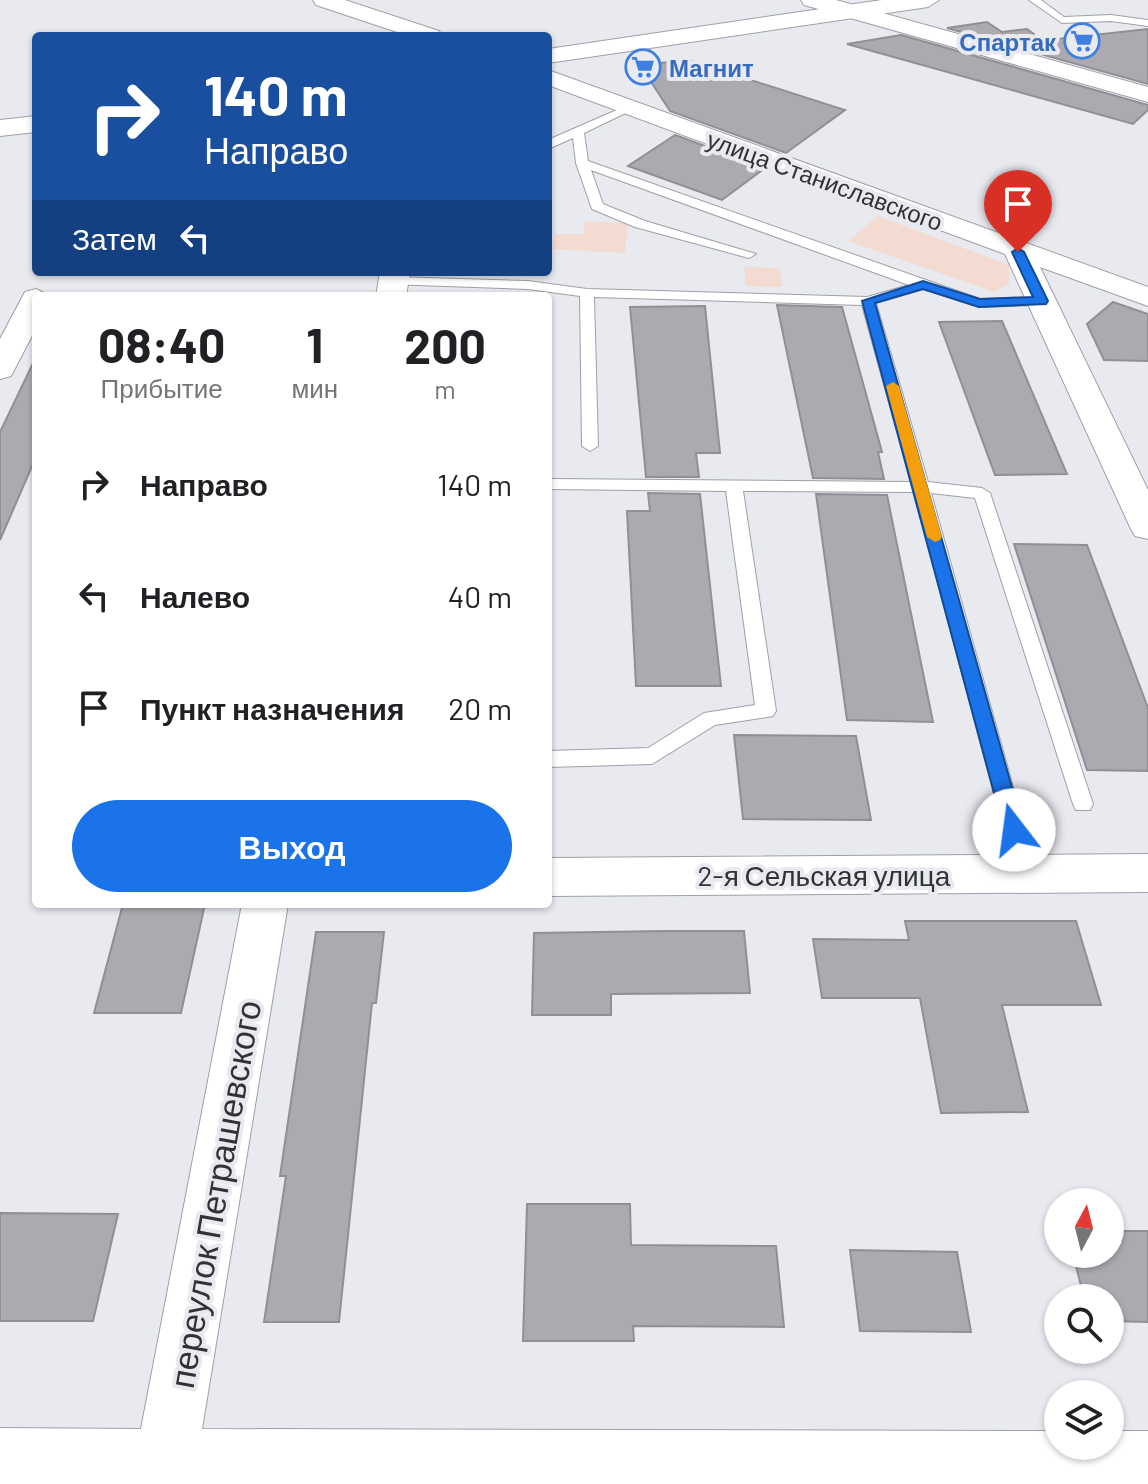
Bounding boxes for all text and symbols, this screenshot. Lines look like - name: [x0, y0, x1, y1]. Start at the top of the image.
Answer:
- supermarket icon: Спартак: [1063, 22, 1101, 60]
- place label: Спартак: [959, 27, 1057, 56]
- supermarket icon: Магнит: [624, 48, 662, 86]
- place label: Магнит: [669, 53, 754, 82]
- text: 140 m: [204, 60, 348, 127]
- icon: right: [72, 64, 176, 168]
- street label: улица Станиславского: [703, 124, 947, 236]
- text: Направо: [204, 128, 348, 171]
- pin: [984, 170, 1052, 252]
- icon: arrive: [996, 182, 1040, 226]
- icon: left: [173, 216, 217, 260]
- text: Затем: [72, 220, 157, 256]
- text: 08:40: [98, 315, 225, 373]
- text: 1: [306, 315, 323, 373]
- text: 200: [404, 316, 486, 374]
- text: Прибытие: [101, 372, 223, 403]
- text: мин: [291, 372, 338, 403]
- text: m: [434, 373, 456, 404]
- icon: right: [72, 462, 116, 506]
- text: Направо: [140, 466, 268, 502]
- text: 140 m: [437, 466, 512, 502]
- icon: left: [72, 574, 116, 618]
- text: Налево: [140, 578, 250, 614]
- text: 40 m: [448, 578, 512, 614]
- icon: arrive: [72, 686, 116, 730]
- text: Пункт назначения: [140, 690, 404, 726]
- text: 20 m: [448, 690, 512, 726]
- position arrow: [972, 788, 1056, 872]
- button: Выход: [72, 800, 512, 892]
- street label: 2-я Сельская улица: [698, 858, 951, 892]
- street label: переулок Петрашевского: [160, 997, 268, 1391]
- north arrow: [1044, 1188, 1124, 1268]
- map controls: [1044, 1188, 1124, 1460]
- button: search: [1044, 1284, 1124, 1364]
- button: layers: [1044, 1380, 1124, 1460]

